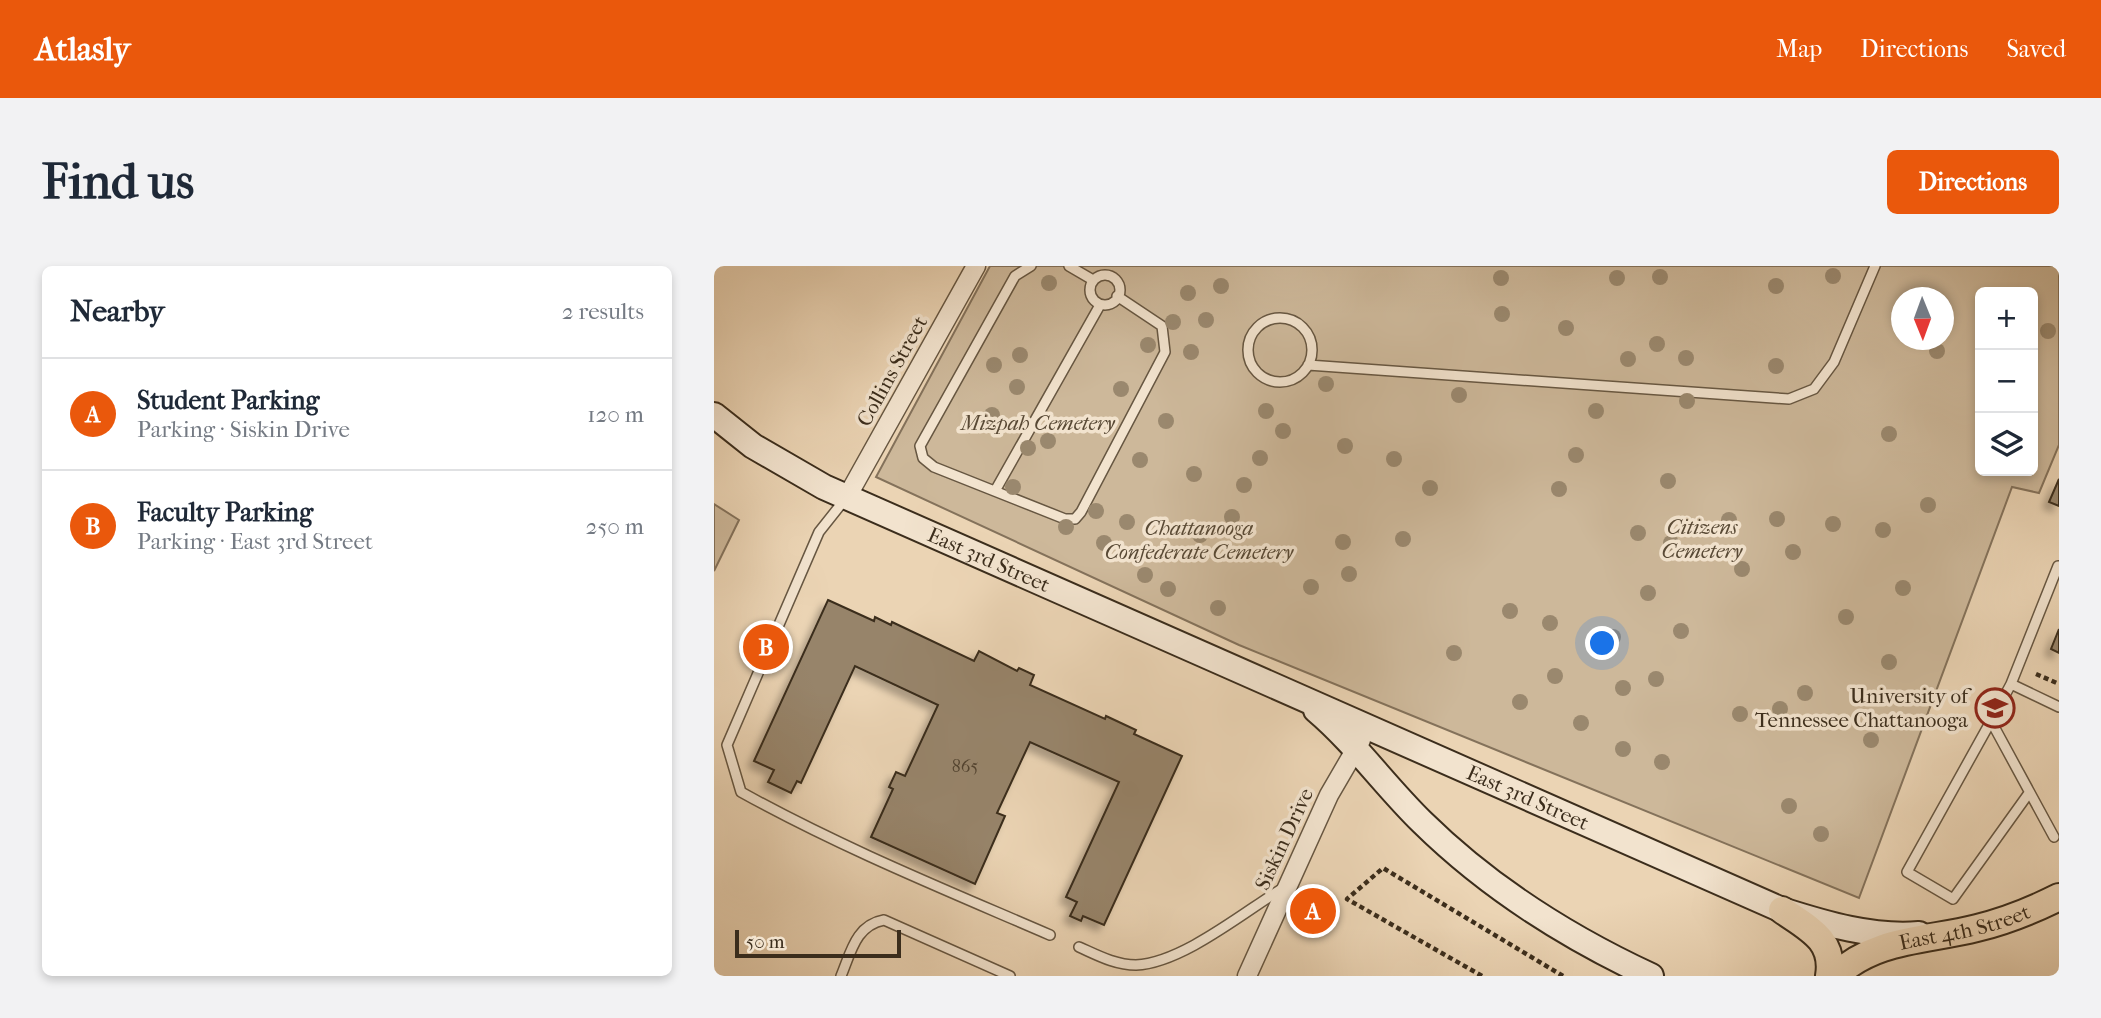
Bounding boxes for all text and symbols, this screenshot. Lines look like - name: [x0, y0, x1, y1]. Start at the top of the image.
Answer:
- text: Atlasly: [35, 30, 130, 69]
- text: Map: [1776, 35, 1822, 63]
- text: Directions: [1860, 35, 1968, 63]
- text: Saved: [2006, 35, 2066, 63]
- button: Directions: [1887, 150, 2059, 214]
- text: Find us: [42, 153, 194, 211]
- north arrow: [1891, 287, 1954, 350]
- map controls: [1975, 287, 2038, 476]
- button: +: [1975, 287, 2038, 350]
- text: Nearby: [70, 294, 165, 329]
- text: 2 results: [562, 298, 644, 325]
- street label: Collins Street: [852, 311, 932, 430]
- button: −: [1975, 350, 2038, 413]
- text: Student Parking: [137, 385, 319, 416]
- text: A: [86, 401, 100, 428]
- text: 120 m: [587, 401, 644, 428]
- park label: Mizpah Cemetery: [959, 411, 1116, 435]
- button: layers: [1975, 413, 2038, 476]
- text: Parking · Siskin Drive: [137, 416, 350, 443]
- text: Faculty Parking: [137, 497, 313, 528]
- text: B: [86, 513, 100, 540]
- text: 250 m: [586, 513, 644, 540]
- park label: Citizens Cemetery: [1662, 515, 1744, 563]
- park label: Chattanooga Confederate Cemetery: [1105, 516, 1295, 564]
- street label: East 3rd Street: [924, 522, 1054, 597]
- text: Parking · East 3rd Street: [137, 528, 373, 555]
- pin: B: [743, 621, 789, 673]
- your location: [1585, 626, 1619, 660]
- place label: University of Tennessee Chattanooga: [1755, 684, 1972, 732]
- school or university icon: University of Tennessee Chattanooga: [1974, 687, 2016, 729]
- house number: 865: [952, 756, 979, 777]
- street label: East 3rd Street: [1463, 760, 1593, 835]
- street label: Siskin Drive: [1250, 784, 1318, 894]
- pin: A: [1290, 885, 1336, 937]
- street label: East 4th Street: [1897, 899, 2034, 955]
- scale bar: [735, 927, 901, 959]
- text: 50 m: [746, 931, 785, 953]

